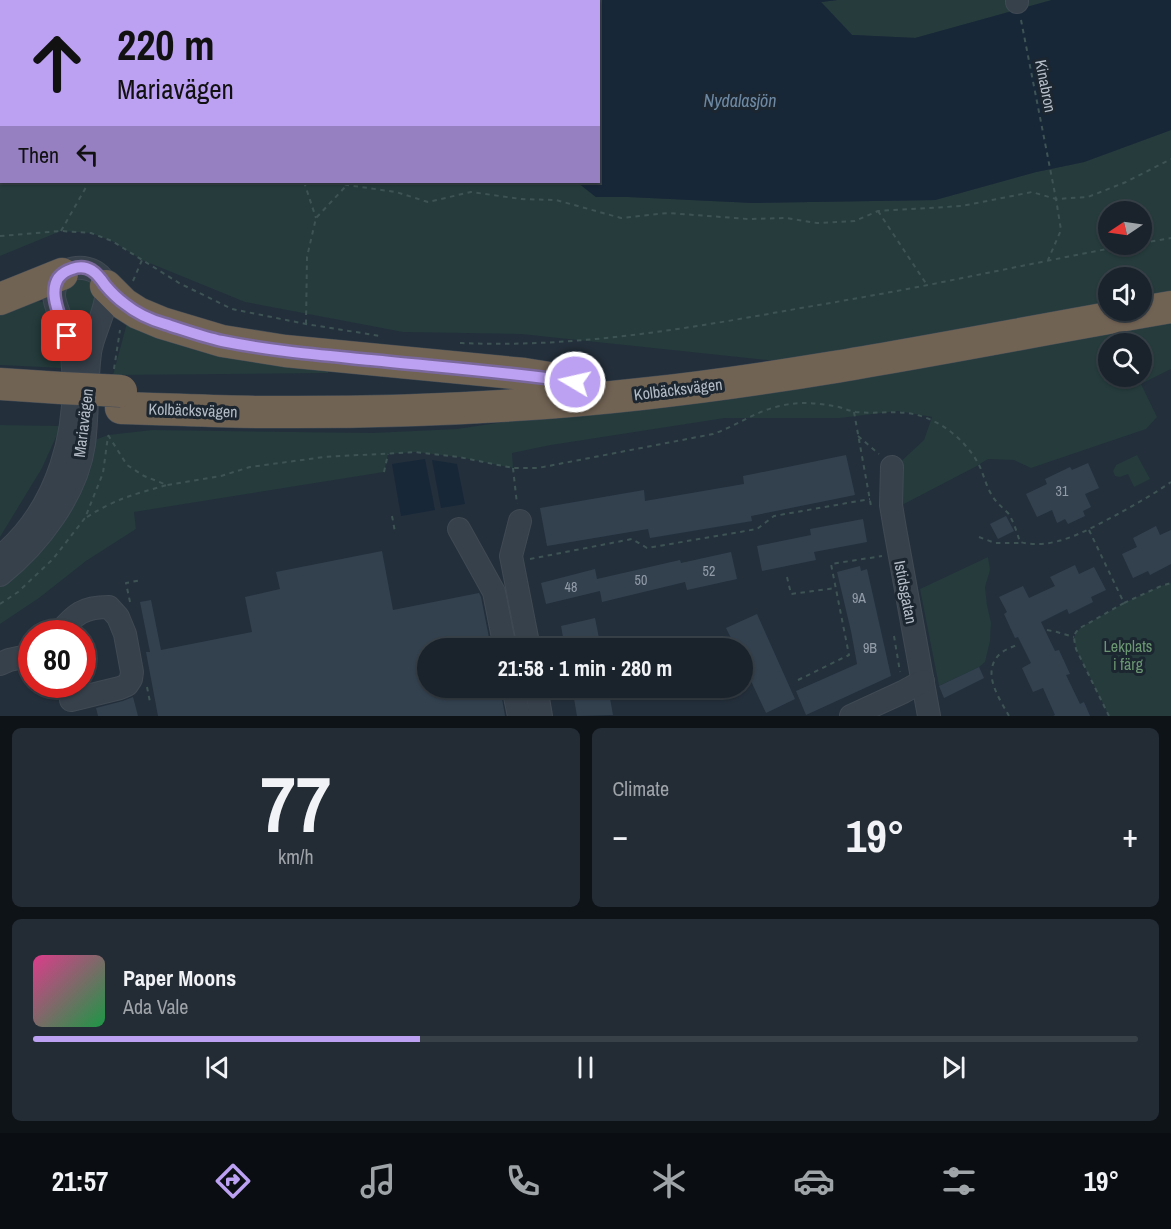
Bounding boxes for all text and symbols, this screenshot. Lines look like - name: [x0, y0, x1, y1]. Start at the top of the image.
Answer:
- text: 220 m: [117, 17, 215, 73]
- icon: ahead: [18, 24, 96, 102]
- street label: Kinabron: [1030, 58, 1062, 114]
- text: Mariavägen: [117, 71, 234, 107]
- water label: Nydalasjön: [703, 88, 777, 113]
- icon: left: [71, 138, 104, 171]
- text: Then: [18, 140, 59, 170]
- north arrow: [1098, 201, 1152, 255]
- map controls: [1098, 201, 1152, 387]
- button: sound: [1098, 267, 1152, 321]
- pin: [41, 310, 92, 361]
- icon: arrive: [50, 319, 83, 352]
- button: search: [1098, 333, 1152, 387]
- position arrow: [543, 350, 607, 414]
- street label: Kolbäcksvägen: [632, 373, 724, 405]
- street label: Mariavägen: [68, 387, 98, 459]
- street label: Kolbäcksvägen: [148, 397, 238, 423]
- house number: 31: [1056, 482, 1069, 500]
- street label: Istidsgatan: [889, 558, 923, 626]
- house number: 52: [703, 562, 715, 580]
- house number: 50: [635, 571, 647, 589]
- house number: 48: [565, 578, 577, 596]
- house number: 9A: [852, 589, 866, 607]
- speed limit sign: 80: [18, 620, 96, 698]
- park label: Lekplats i färg: [1104, 635, 1152, 675]
- house number: 9B: [863, 639, 877, 657]
- text: 21:58 · 1 min · 280 m: [498, 653, 672, 683]
- text: 77: [260, 751, 331, 856]
- text: Climate: [613, 775, 669, 802]
- text: 19°: [846, 805, 905, 866]
- text: −: [613, 813, 628, 857]
- text: +: [1122, 813, 1138, 857]
- text: km/h: [278, 843, 314, 870]
- text: Paper Moons: [123, 963, 236, 993]
- text: Ada Vale: [123, 993, 188, 1020]
- icon: previous: [201, 1051, 234, 1084]
- icon: pause: [569, 1051, 602, 1084]
- icon: next: [937, 1051, 970, 1084]
- icon: directions: [212, 1160, 254, 1202]
- icon: music: [357, 1160, 399, 1202]
- icon: phone: [502, 1160, 544, 1202]
- icon: climate: [648, 1160, 690, 1202]
- icon: car: [793, 1160, 835, 1202]
- icon: filters: [938, 1160, 980, 1202]
- text: 21:57: [52, 1163, 108, 1199]
- text: 19°: [1084, 1163, 1119, 1199]

